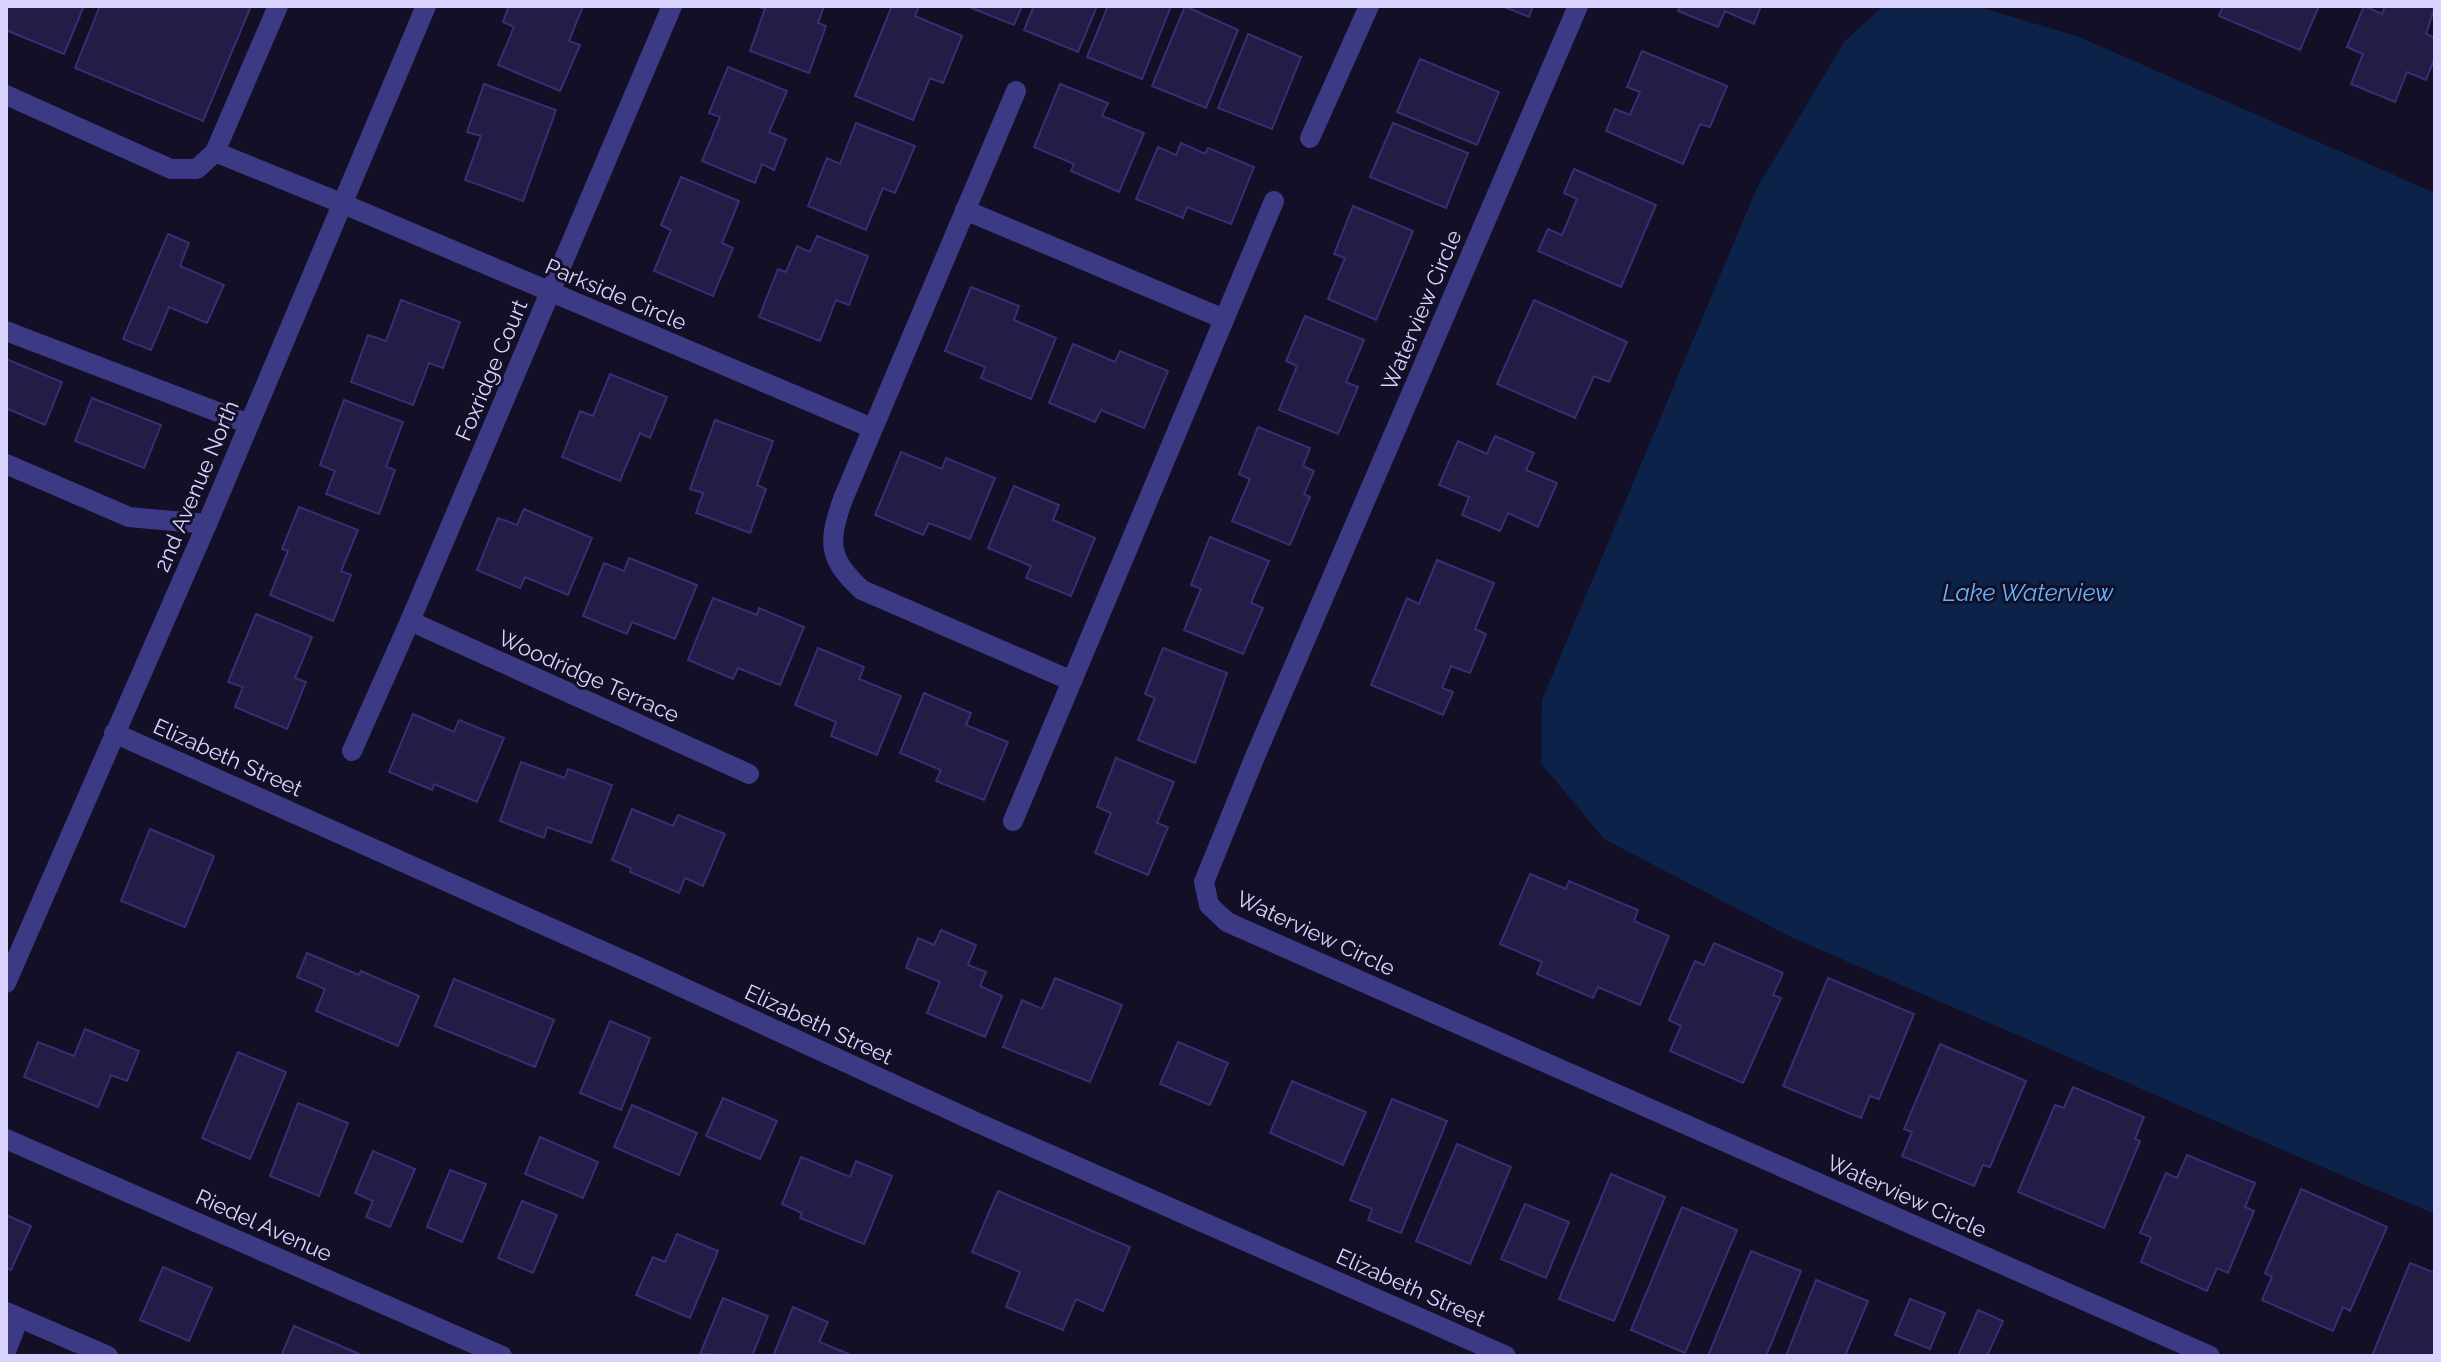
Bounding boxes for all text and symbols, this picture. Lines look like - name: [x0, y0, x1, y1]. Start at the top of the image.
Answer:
- street label: Waterview Circle: [1375, 226, 1467, 394]
- street label: Parkside Circle: [542, 253, 691, 335]
- street label: Foxridge Court: [450, 295, 533, 444]
- street label: 2nd Avenue North: [148, 396, 244, 576]
- water label: Lake Waterview: [1943, 578, 2114, 607]
- street label: Woodridge Terrace: [495, 624, 684, 728]
- street label: Elizabeth Street: [150, 713, 307, 802]
- street label: Waterview Circle: [1233, 885, 1399, 981]
- street label: Elizabeth Street: [741, 978, 898, 1070]
- street label: Waterview Circle: [1823, 1149, 1991, 1243]
- street label: Riedel Avenue: [192, 1183, 336, 1267]
- street label: Elizabeth Street: [1333, 1243, 1490, 1332]

